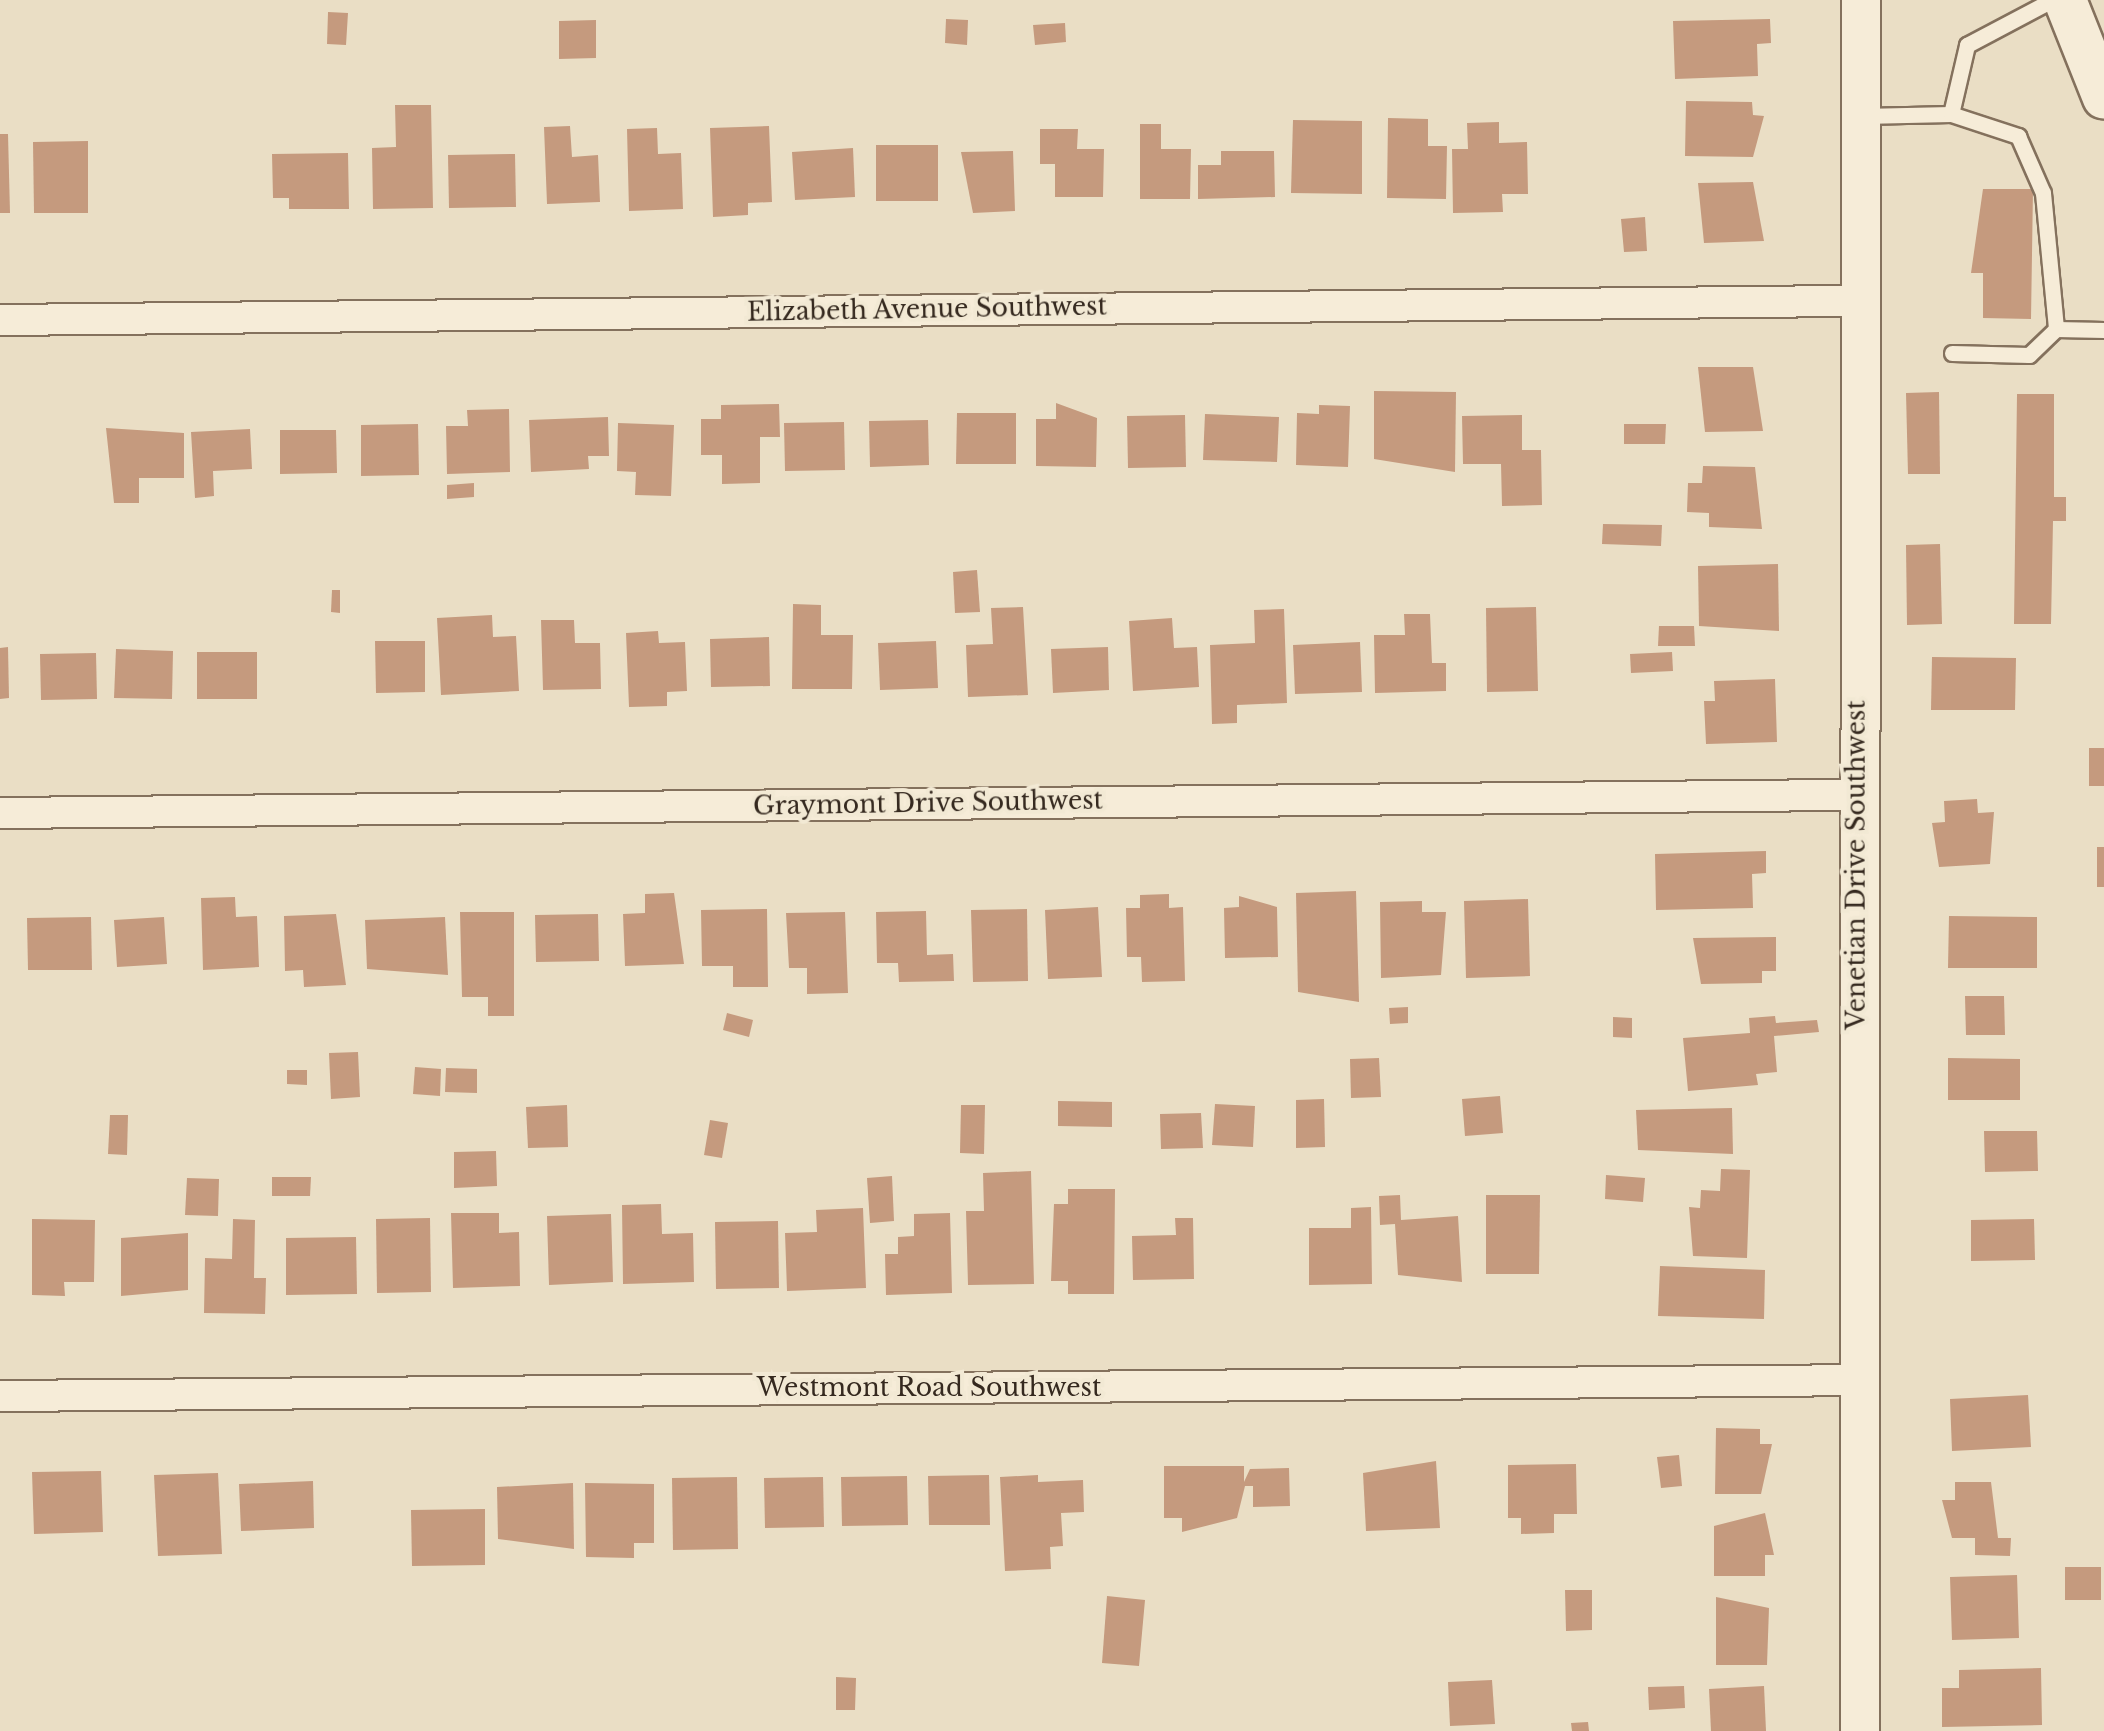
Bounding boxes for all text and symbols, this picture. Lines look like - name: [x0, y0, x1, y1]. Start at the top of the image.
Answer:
- street label: Elizabeth Avenue Southwest: [746, 292, 1108, 328]
- street label: Venetian Drive Southwest: [1842, 700, 1872, 1030]
- street label: Graymont Drive Southwest: [753, 786, 1103, 822]
- street label: Westmont Road Southwest: [757, 1373, 1101, 1403]

